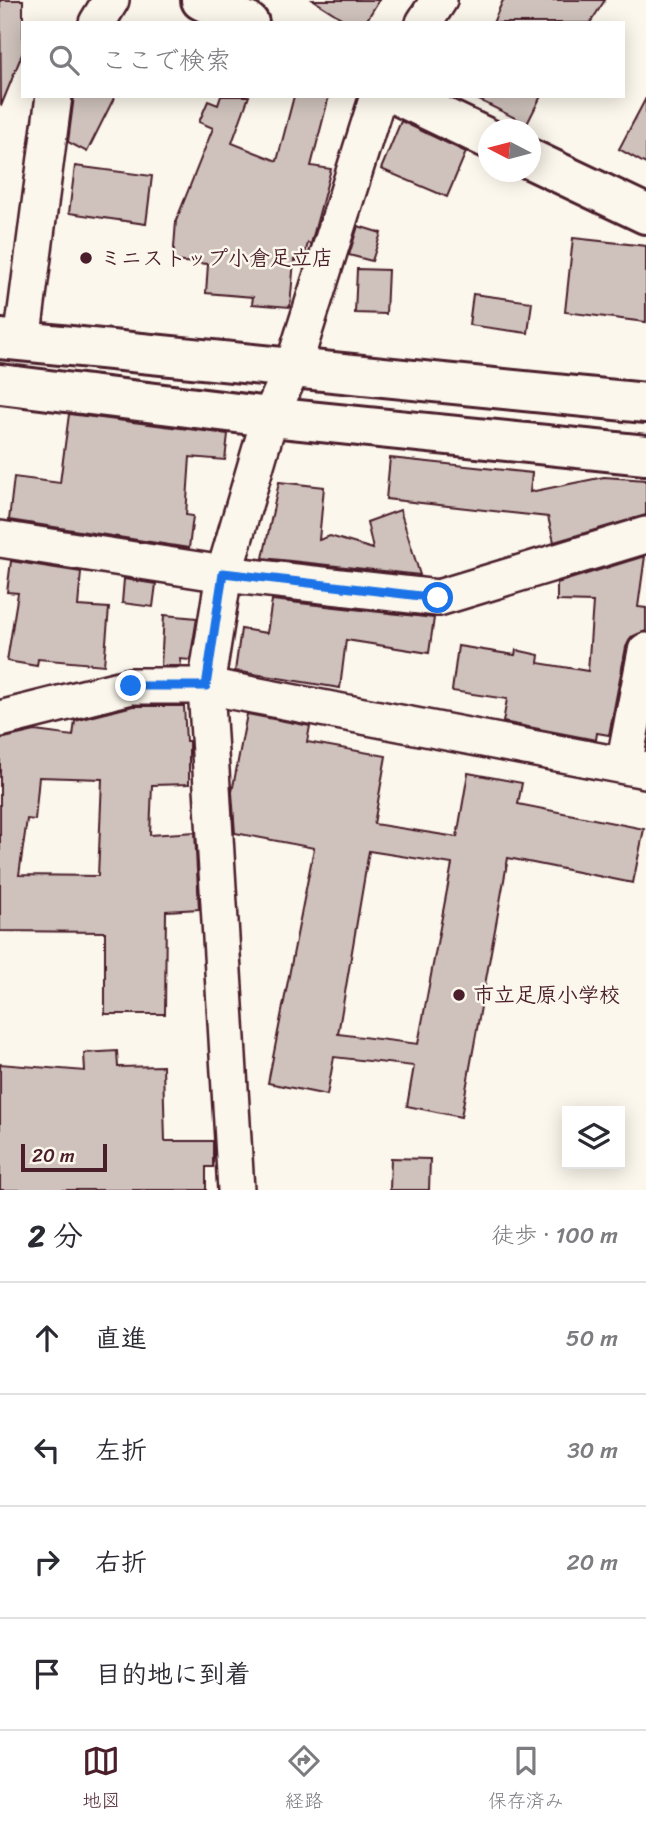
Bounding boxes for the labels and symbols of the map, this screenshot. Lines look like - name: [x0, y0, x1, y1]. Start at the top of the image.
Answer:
- north arrow: [478, 119, 541, 182]
- place label: ミニストップ小倉足立店: [100, 239, 333, 277]
- marker: ミニストップ小倉足立店: [78, 250, 94, 266]
- route start: [422, 582, 453, 613]
- route end: [115, 670, 146, 701]
- place label: 市立足原小学校: [473, 976, 620, 1014]
- marker: 市立足原小学校: [451, 987, 467, 1003]
- scale bar: [21, 1141, 107, 1173]

